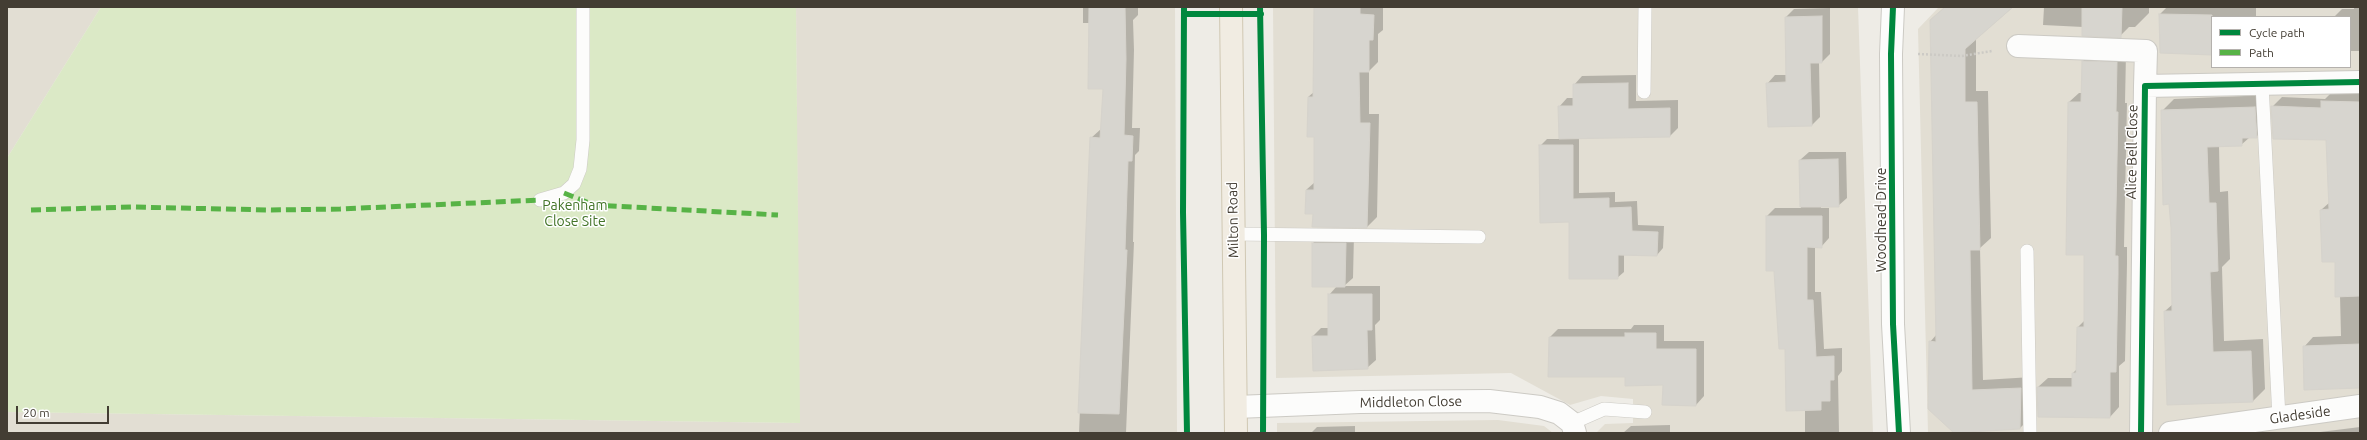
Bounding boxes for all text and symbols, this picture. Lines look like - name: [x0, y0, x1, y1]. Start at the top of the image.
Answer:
- legend: [2211, 16, 2351, 68]
- text: Cycle path: [2249, 26, 2305, 39]
- text: Path: [2249, 46, 2274, 59]
- street label: Alice Bell Close: [2123, 104, 2141, 200]
- street label: Woodhead Drive: [1873, 168, 1889, 272]
- street label: Milton Road: [1224, 182, 1242, 258]
- park label: Pakenham Close Site: [542, 197, 608, 230]
- street label: Middleton Close: [1360, 393, 1462, 411]
- scale bar: [18, 398, 111, 424]
- street label: Gladeside: [2268, 402, 2332, 428]
- text: 20 m: [23, 406, 50, 419]

